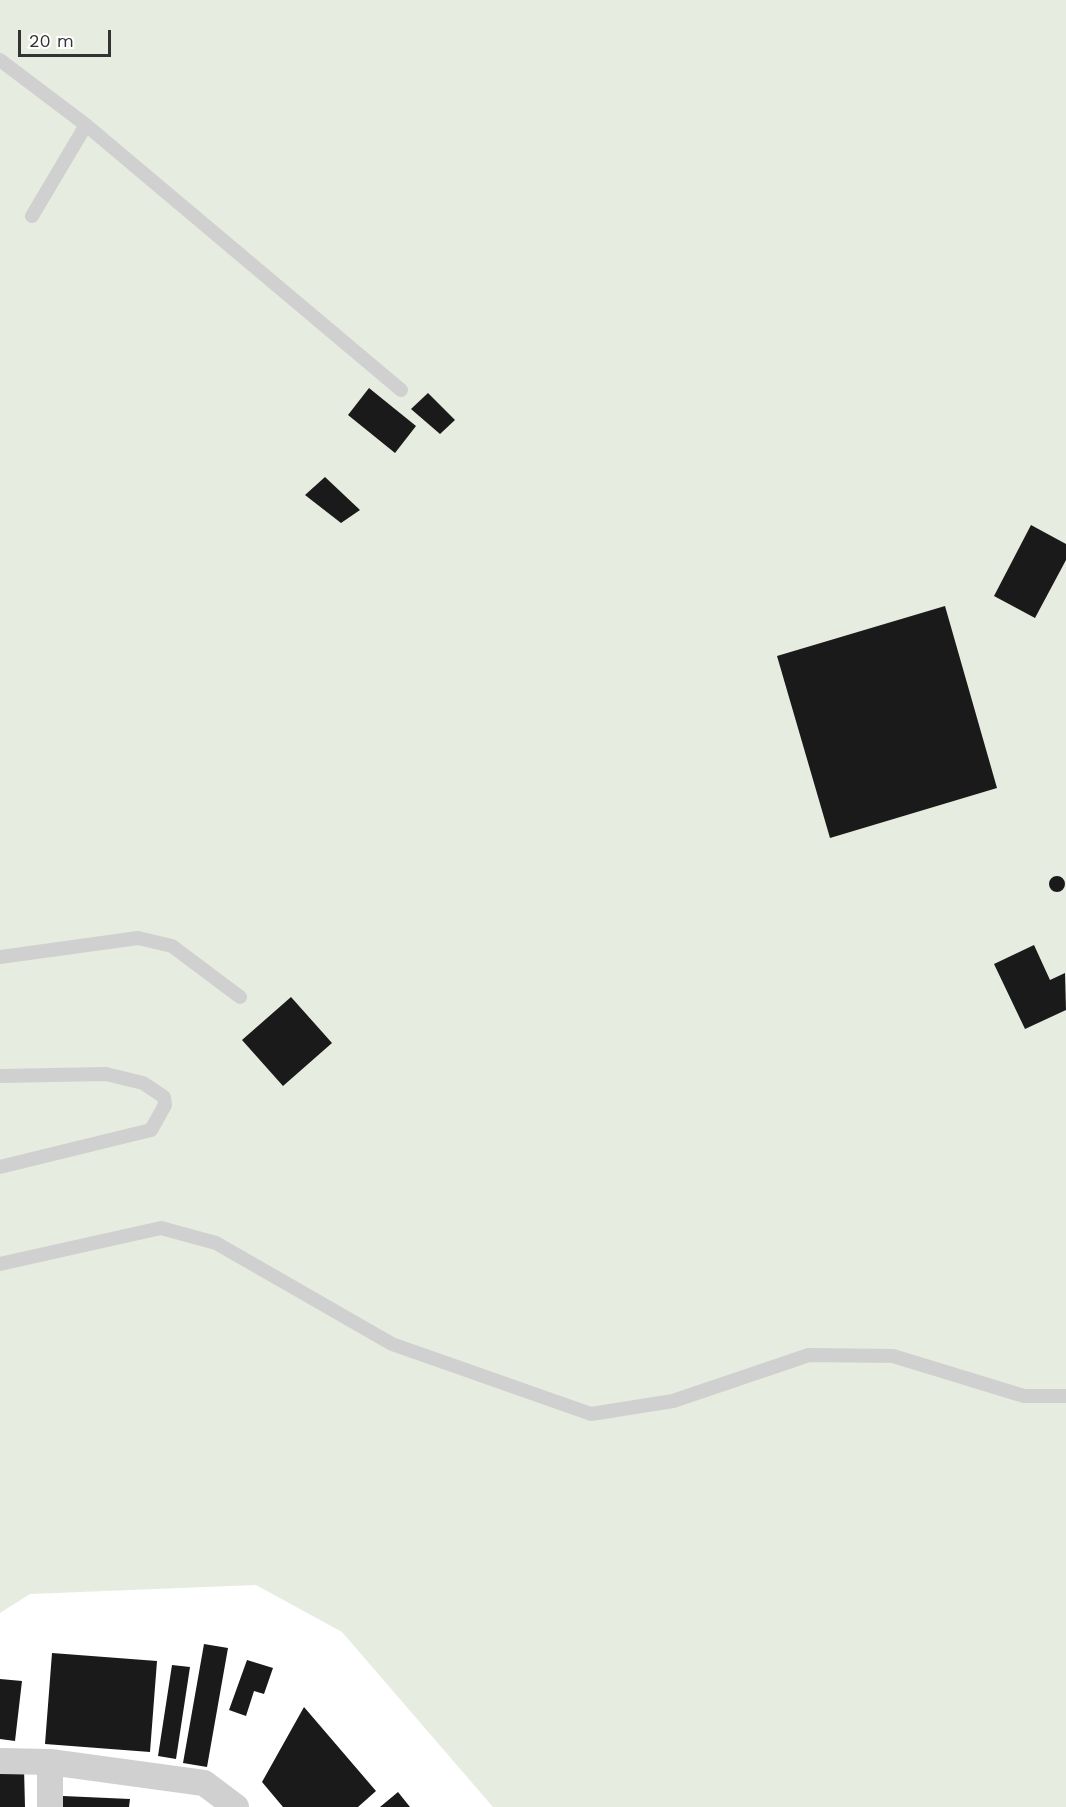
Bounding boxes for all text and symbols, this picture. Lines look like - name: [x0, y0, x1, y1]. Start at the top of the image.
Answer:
- scale bar: [21, 18, 114, 56]
- text: 20 m: [29, 30, 74, 51]

